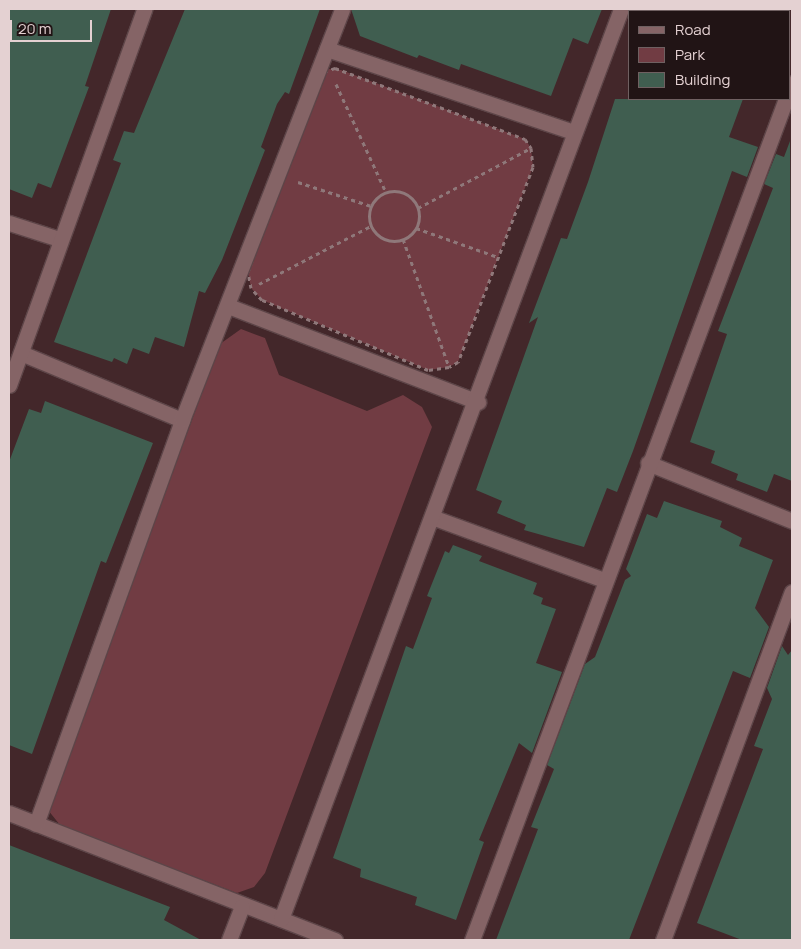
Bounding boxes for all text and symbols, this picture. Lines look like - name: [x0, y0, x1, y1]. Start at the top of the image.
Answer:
- scale bar: [12, 10, 95, 42]
- legend: [628, 10, 791, 100]
- text: 20 m: [18, 18, 51, 39]
- text: Road: [675, 19, 711, 40]
- text: Park: [675, 44, 705, 65]
- text: Building: [675, 69, 730, 90]

